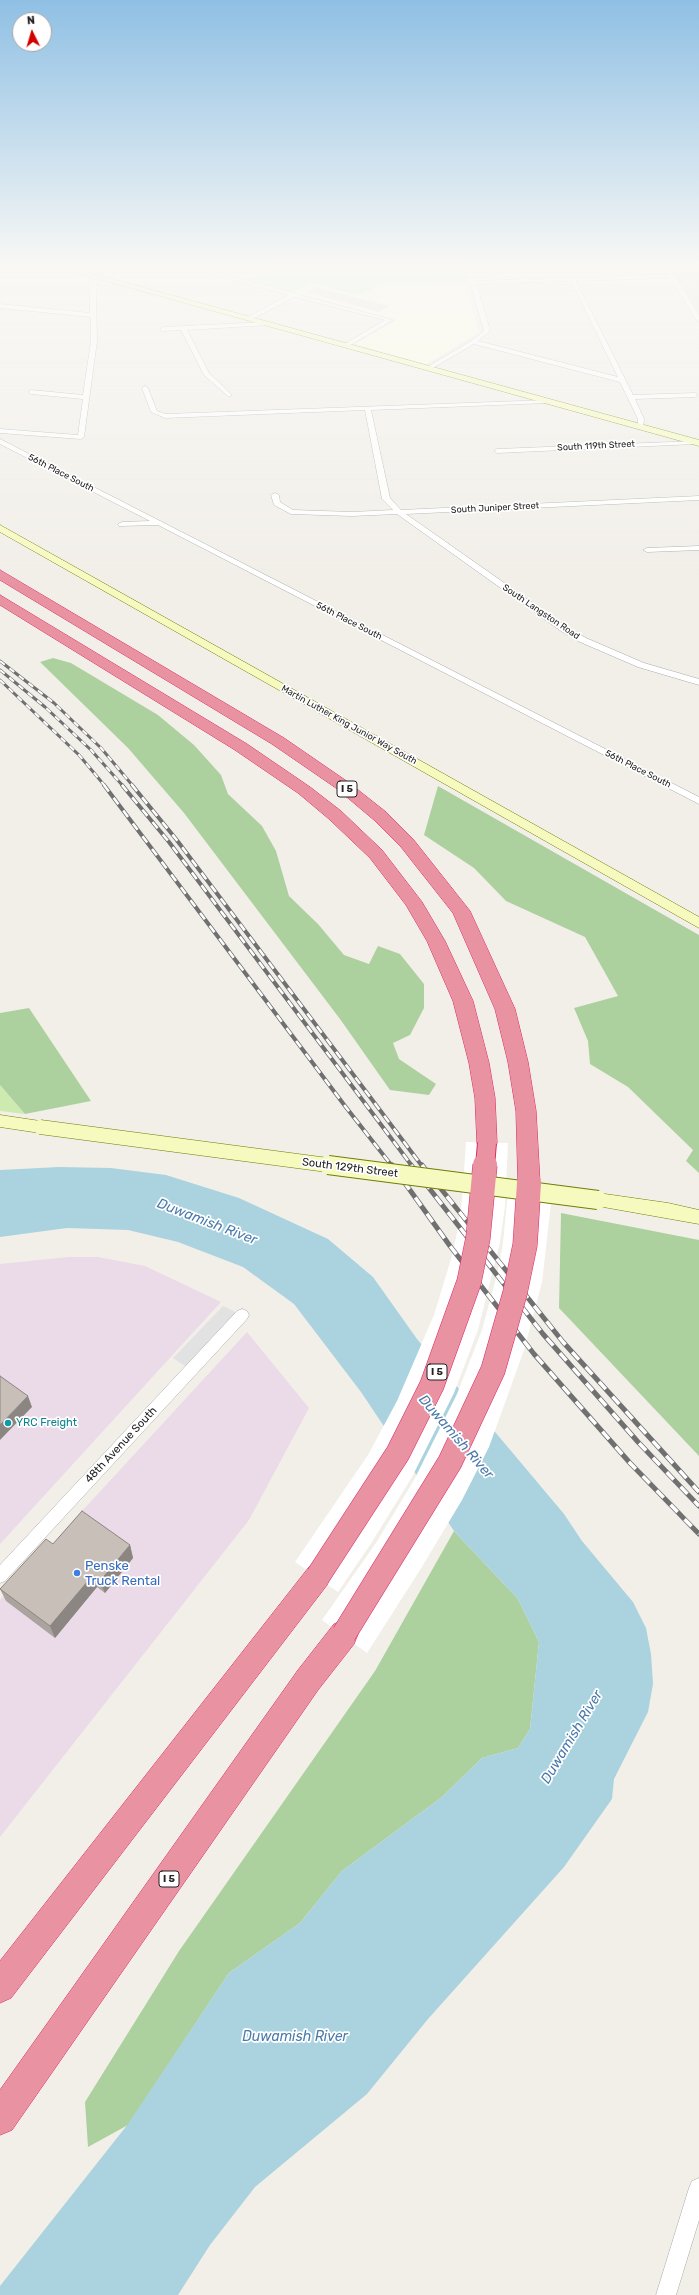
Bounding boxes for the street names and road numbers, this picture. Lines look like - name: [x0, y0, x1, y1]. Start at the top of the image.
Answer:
- street label: South 119th Street: [557, 439, 635, 453]
- street label: 56th Place South: [26, 452, 96, 494]
- street label: South Juniper Street: [451, 500, 539, 516]
- street label: South Langston Road: [500, 582, 582, 642]
- street label: 56th Place South: [314, 600, 384, 642]
- street label: Martin Luther King Junior Way South: [279, 683, 419, 767]
- street label: 56th Place South: [603, 748, 673, 790]
- road number: I 5: [337, 781, 357, 797]
- street label: South 129th Street: [301, 1156, 399, 1180]
- road number: I 5: [427, 1364, 447, 1380]
- street label: 48th Avenue South: [82, 1404, 160, 1486]
- road number: I 5: [159, 1871, 179, 1887]

